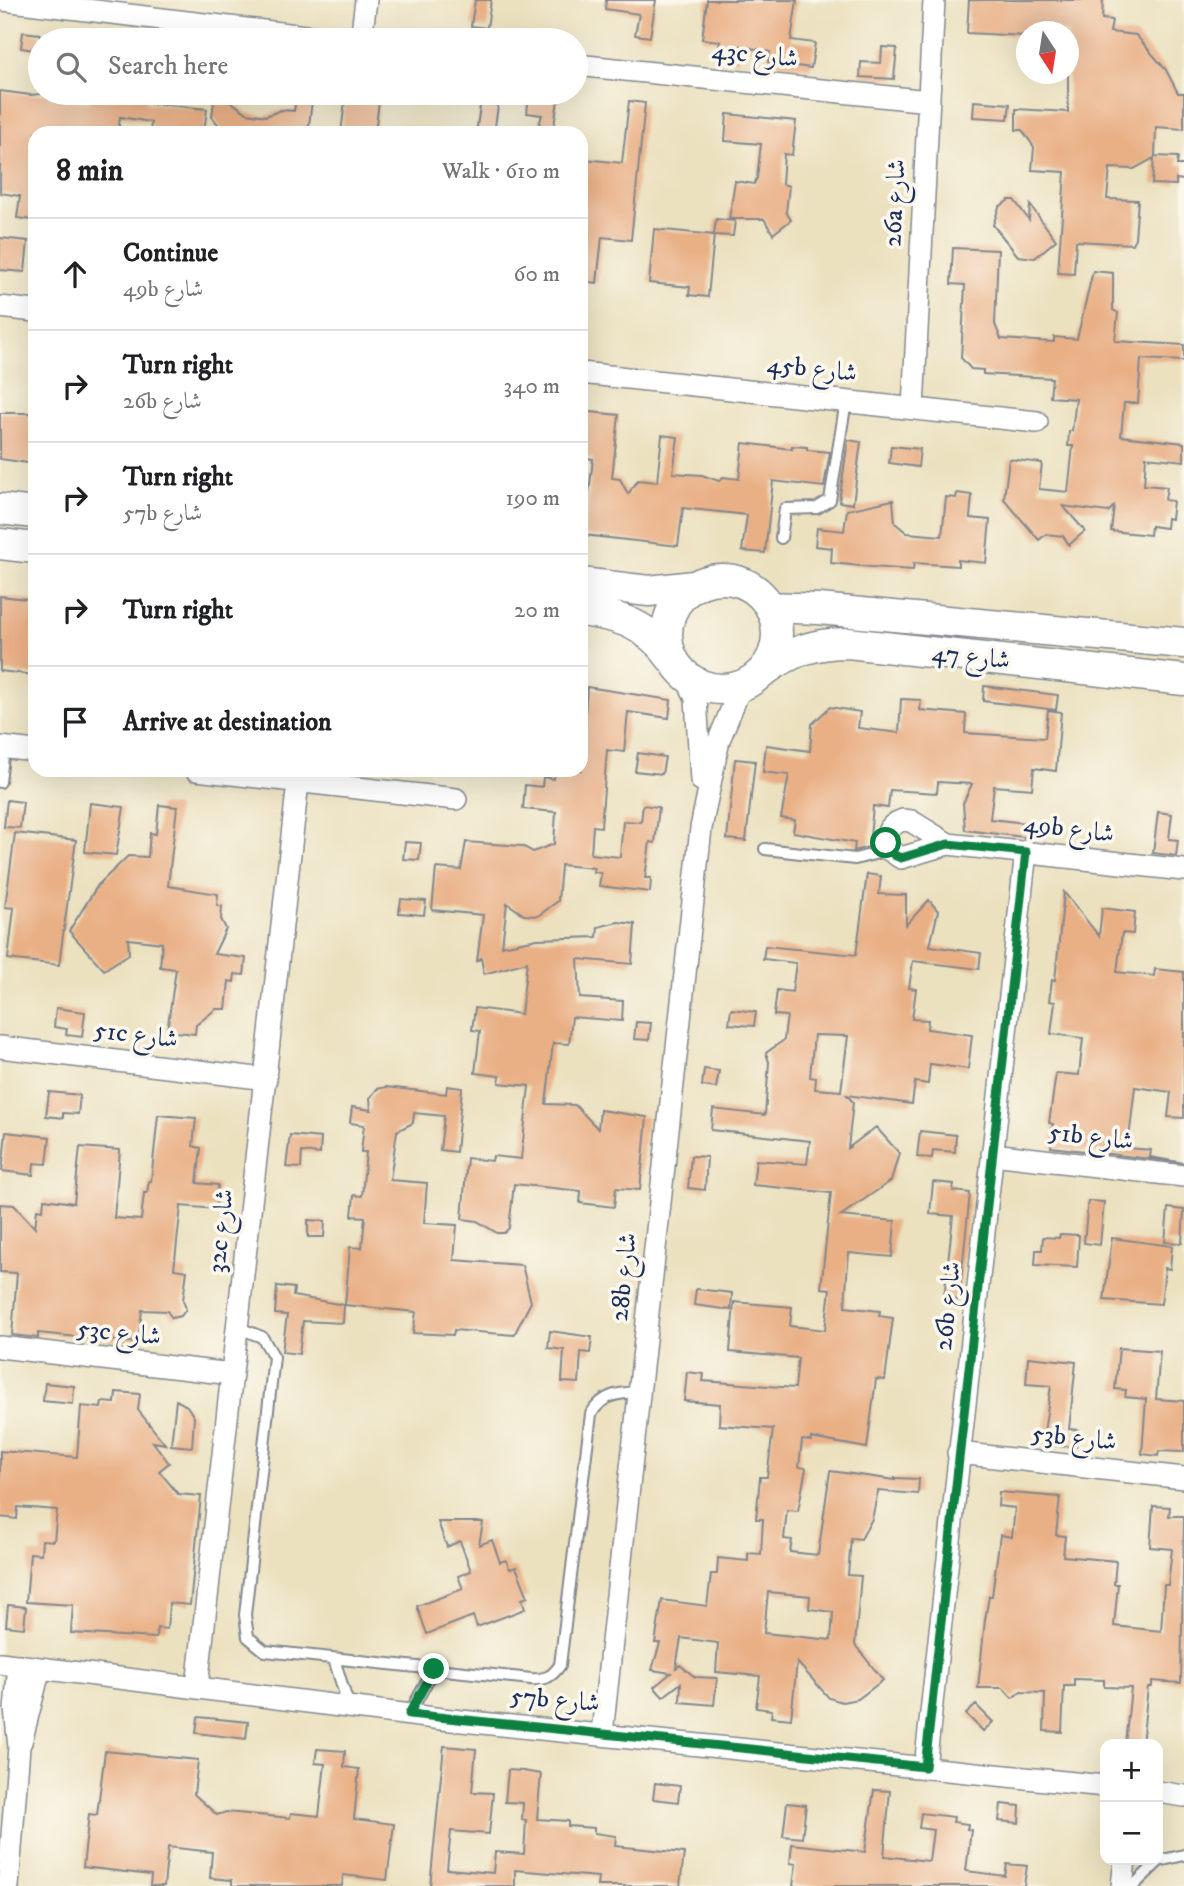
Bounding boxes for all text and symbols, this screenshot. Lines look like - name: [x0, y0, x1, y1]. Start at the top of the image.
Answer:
- north arrow: [1016, 21, 1079, 84]
- search box: [28, 28, 588, 105]
- street label: 43c شارع: [710, 34, 800, 80]
- icon: search: [52, 48, 90, 86]
- text: Search here: [108, 50, 228, 83]
- text: 8 min: [56, 153, 123, 190]
- text: Walk · 610 m: [442, 157, 560, 186]
- street label: 26a شارع: [876, 158, 918, 248]
- text: Continue: [123, 237, 218, 270]
- icon: ahead: [56, 255, 94, 293]
- text: 60 m: [513, 260, 560, 289]
- text: 49b شارع: [123, 275, 203, 304]
- street label: 45b شارع: [765, 348, 859, 394]
- text: Turn right: [123, 349, 233, 382]
- icon: right: [56, 367, 94, 405]
- text: 340 m: [504, 372, 560, 401]
- text: 26b شارع: [123, 387, 202, 416]
- text: Turn right: [123, 461, 233, 494]
- icon: right: [56, 479, 94, 517]
- text: 190 m: [506, 484, 560, 513]
- text: 57b شارع: [123, 499, 202, 528]
- icon: right: [56, 591, 94, 629]
- text: Turn right: [123, 594, 233, 627]
- text: 20 m: [514, 596, 560, 625]
- street label: شارع 47: [930, 636, 1012, 681]
- icon: arrive: [56, 703, 94, 741]
- text: Arrive at destination: [123, 706, 332, 739]
- street label: 49b شارع: [1021, 807, 1116, 855]
- route start: [870, 827, 901, 858]
- street label: 51c شارع: [92, 1013, 180, 1060]
- street label: 51b شارع: [1046, 1115, 1135, 1163]
- street label: 32c شارع: [200, 1187, 246, 1275]
- street label: 28b شارع: [603, 1231, 649, 1323]
- street label: 26b شارع: [927, 1260, 973, 1353]
- street label: 53c شارع: [75, 1312, 163, 1358]
- street label: 53b شارع: [1029, 1417, 1118, 1463]
- route end: [418, 1653, 449, 1684]
- street label: 57b شارع: [509, 1680, 601, 1724]
- map controls: [1100, 1739, 1163, 1865]
- button: +: [1100, 1739, 1163, 1802]
- button: −: [1100, 1802, 1163, 1865]

